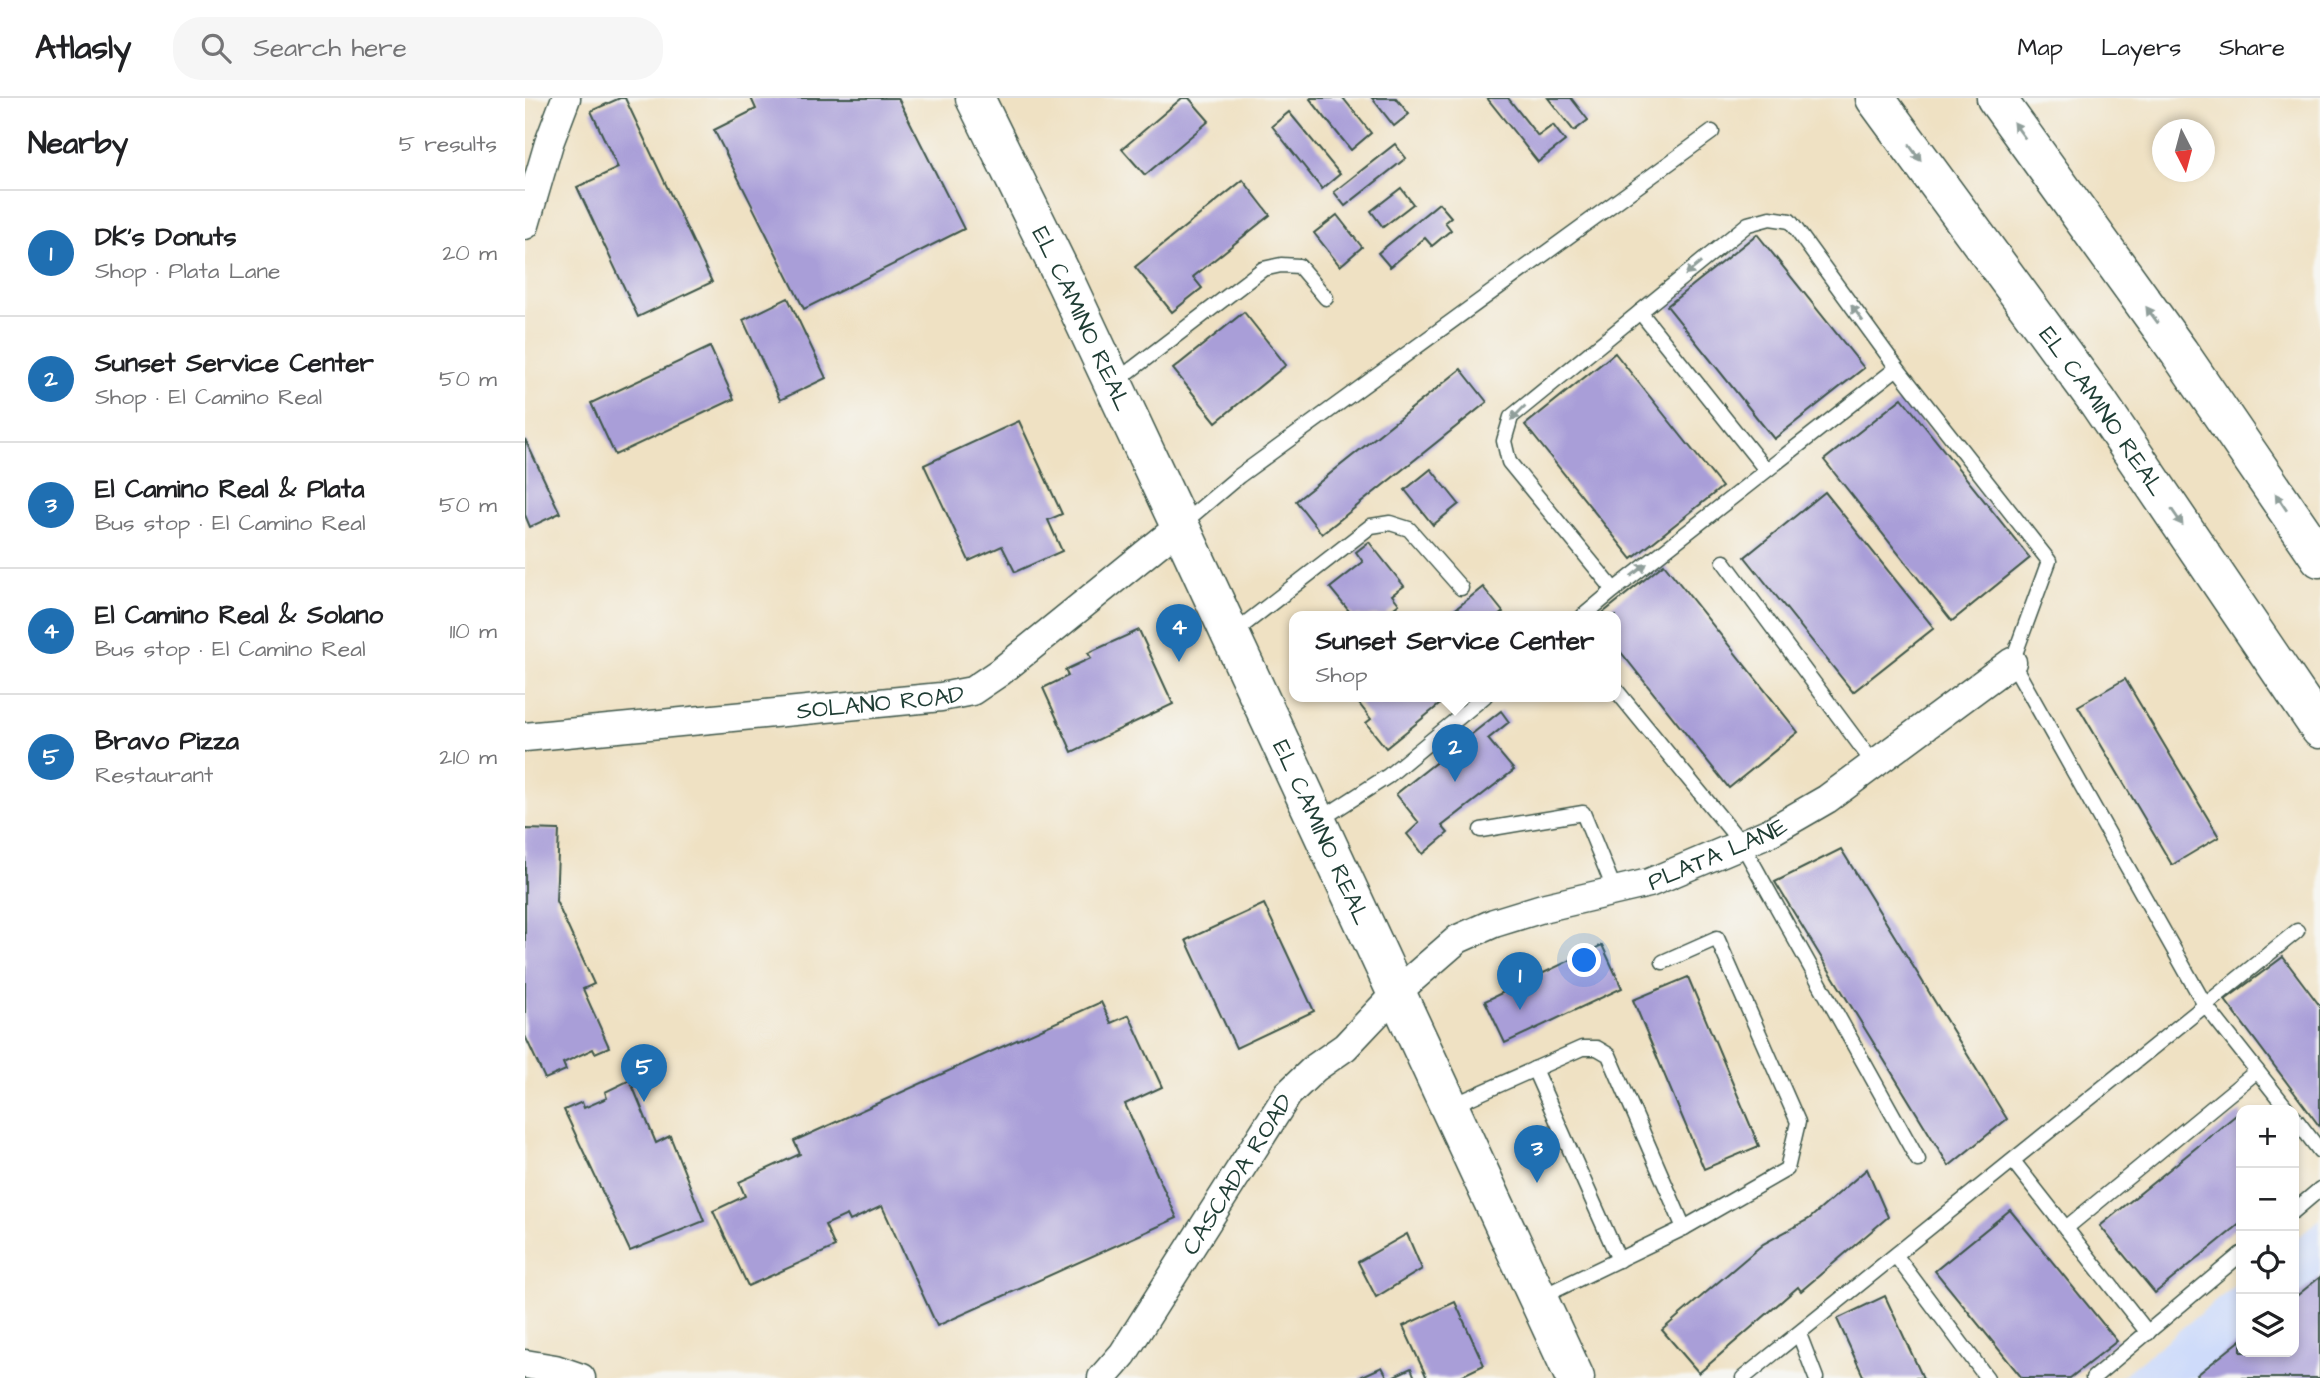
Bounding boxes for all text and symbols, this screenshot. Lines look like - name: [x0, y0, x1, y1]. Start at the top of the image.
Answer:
- search box: [173, 17, 663, 80]
- text: Atlasly: [35, 25, 131, 71]
- icon: search: [197, 29, 235, 67]
- text: Search here: [253, 30, 407, 66]
- text: Map: [2018, 31, 2063, 65]
- text: Layers: [2101, 31, 2181, 65]
- text: Share: [2219, 31, 2285, 65]
- north arrow: [2152, 119, 2215, 182]
- one-way arrow: [2012, 121, 2026, 139]
- text: Nearby: [28, 123, 128, 165]
- text: 5 results: [399, 128, 497, 160]
- one-way arrow: [1908, 144, 1922, 162]
- text: DK's Donuts: [95, 219, 237, 255]
- street label: EL CAMINO REAL: [1023, 221, 1140, 417]
- text: 1: [50, 237, 52, 269]
- text: 20 m: [442, 237, 497, 269]
- text: Shop · Plata Lane: [95, 255, 280, 287]
- one-way arrow: [1685, 261, 1703, 276]
- one-way arrow: [1850, 303, 1864, 322]
- one-way arrow: [2145, 306, 2159, 324]
- street label: EL CAMINO REAL: [2030, 320, 2173, 504]
- text: Sunset Service Center: [95, 345, 374, 381]
- text: 2: [44, 363, 58, 395]
- text: 50 m: [439, 363, 497, 395]
- text: Shop · El Camino Real: [95, 381, 322, 413]
- one-way arrow: [1509, 405, 1526, 422]
- text: El Camino Real & Plata: [95, 471, 365, 507]
- text: 3: [45, 489, 57, 521]
- text: 50 m: [439, 489, 497, 521]
- one-way arrow: [2274, 493, 2288, 511]
- text: Bus stop · El Camino Real: [95, 507, 366, 539]
- one-way arrow: [2170, 508, 2184, 526]
- one-way arrow: [1630, 564, 1648, 578]
- text: El Camino Real & Solano: [95, 597, 383, 633]
- pin: 4: [1156, 604, 1202, 662]
- popup: [1289, 611, 1621, 702]
- text: 4: [43, 615, 59, 647]
- text: 110 m: [449, 615, 497, 647]
- text: Sunset Service Center: [1316, 623, 1594, 659]
- text: Bus stop · El Camino Real: [95, 633, 366, 665]
- text: Shop: [1316, 659, 1368, 691]
- street label: SOLANO ROAD: [795, 677, 967, 729]
- text: Bravo Pizza: [95, 723, 239, 759]
- pin: 2: [1432, 724, 1478, 782]
- street label: EL CAMINO REAL: [1263, 735, 1379, 931]
- text: 5: [43, 741, 59, 773]
- text: 210 m: [439, 741, 497, 773]
- text: Restaurant: [95, 759, 213, 791]
- street label: PLATA LANE: [1643, 810, 1794, 900]
- your location: [1567, 943, 1601, 977]
- pin: 1: [1497, 952, 1543, 1010]
- pin: 5: [621, 1044, 667, 1102]
- street label: CASCADA ROAD: [1174, 1087, 1302, 1262]
- map controls: [2236, 1105, 2299, 1357]
- button: +: [2236, 1105, 2299, 1168]
- pin: 3: [1514, 1125, 1560, 1183]
- button: −: [2236, 1168, 2299, 1231]
- button: locate: [2236, 1231, 2299, 1294]
- button: layers: [2236, 1294, 2299, 1357]

